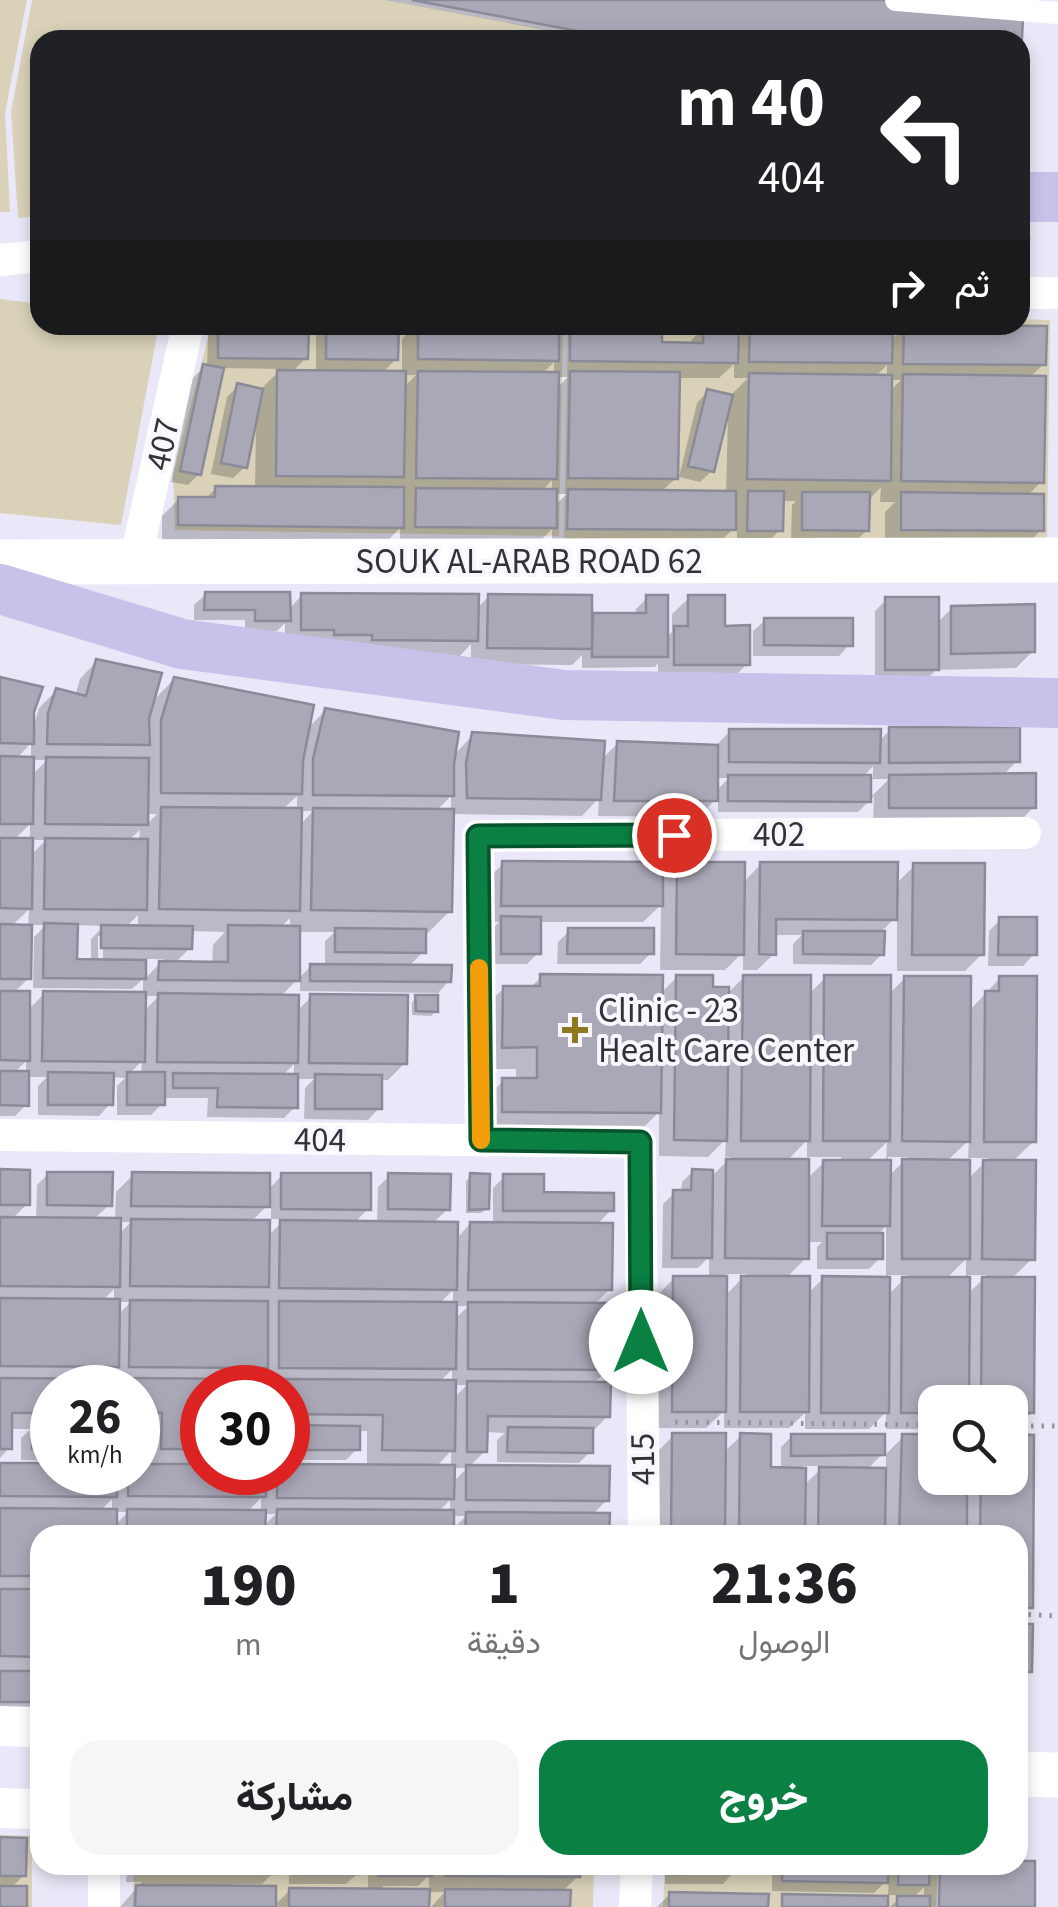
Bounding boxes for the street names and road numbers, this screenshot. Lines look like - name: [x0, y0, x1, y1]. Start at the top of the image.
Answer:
- street label: 407: [133, 413, 193, 475]
- street label: SOUK AL-ARAB ROAD 62: [355, 537, 703, 587]
- street label: 402: [753, 810, 805, 860]
- street label: 404: [293, 1115, 347, 1165]
- street label: 415: [618, 1432, 668, 1486]

